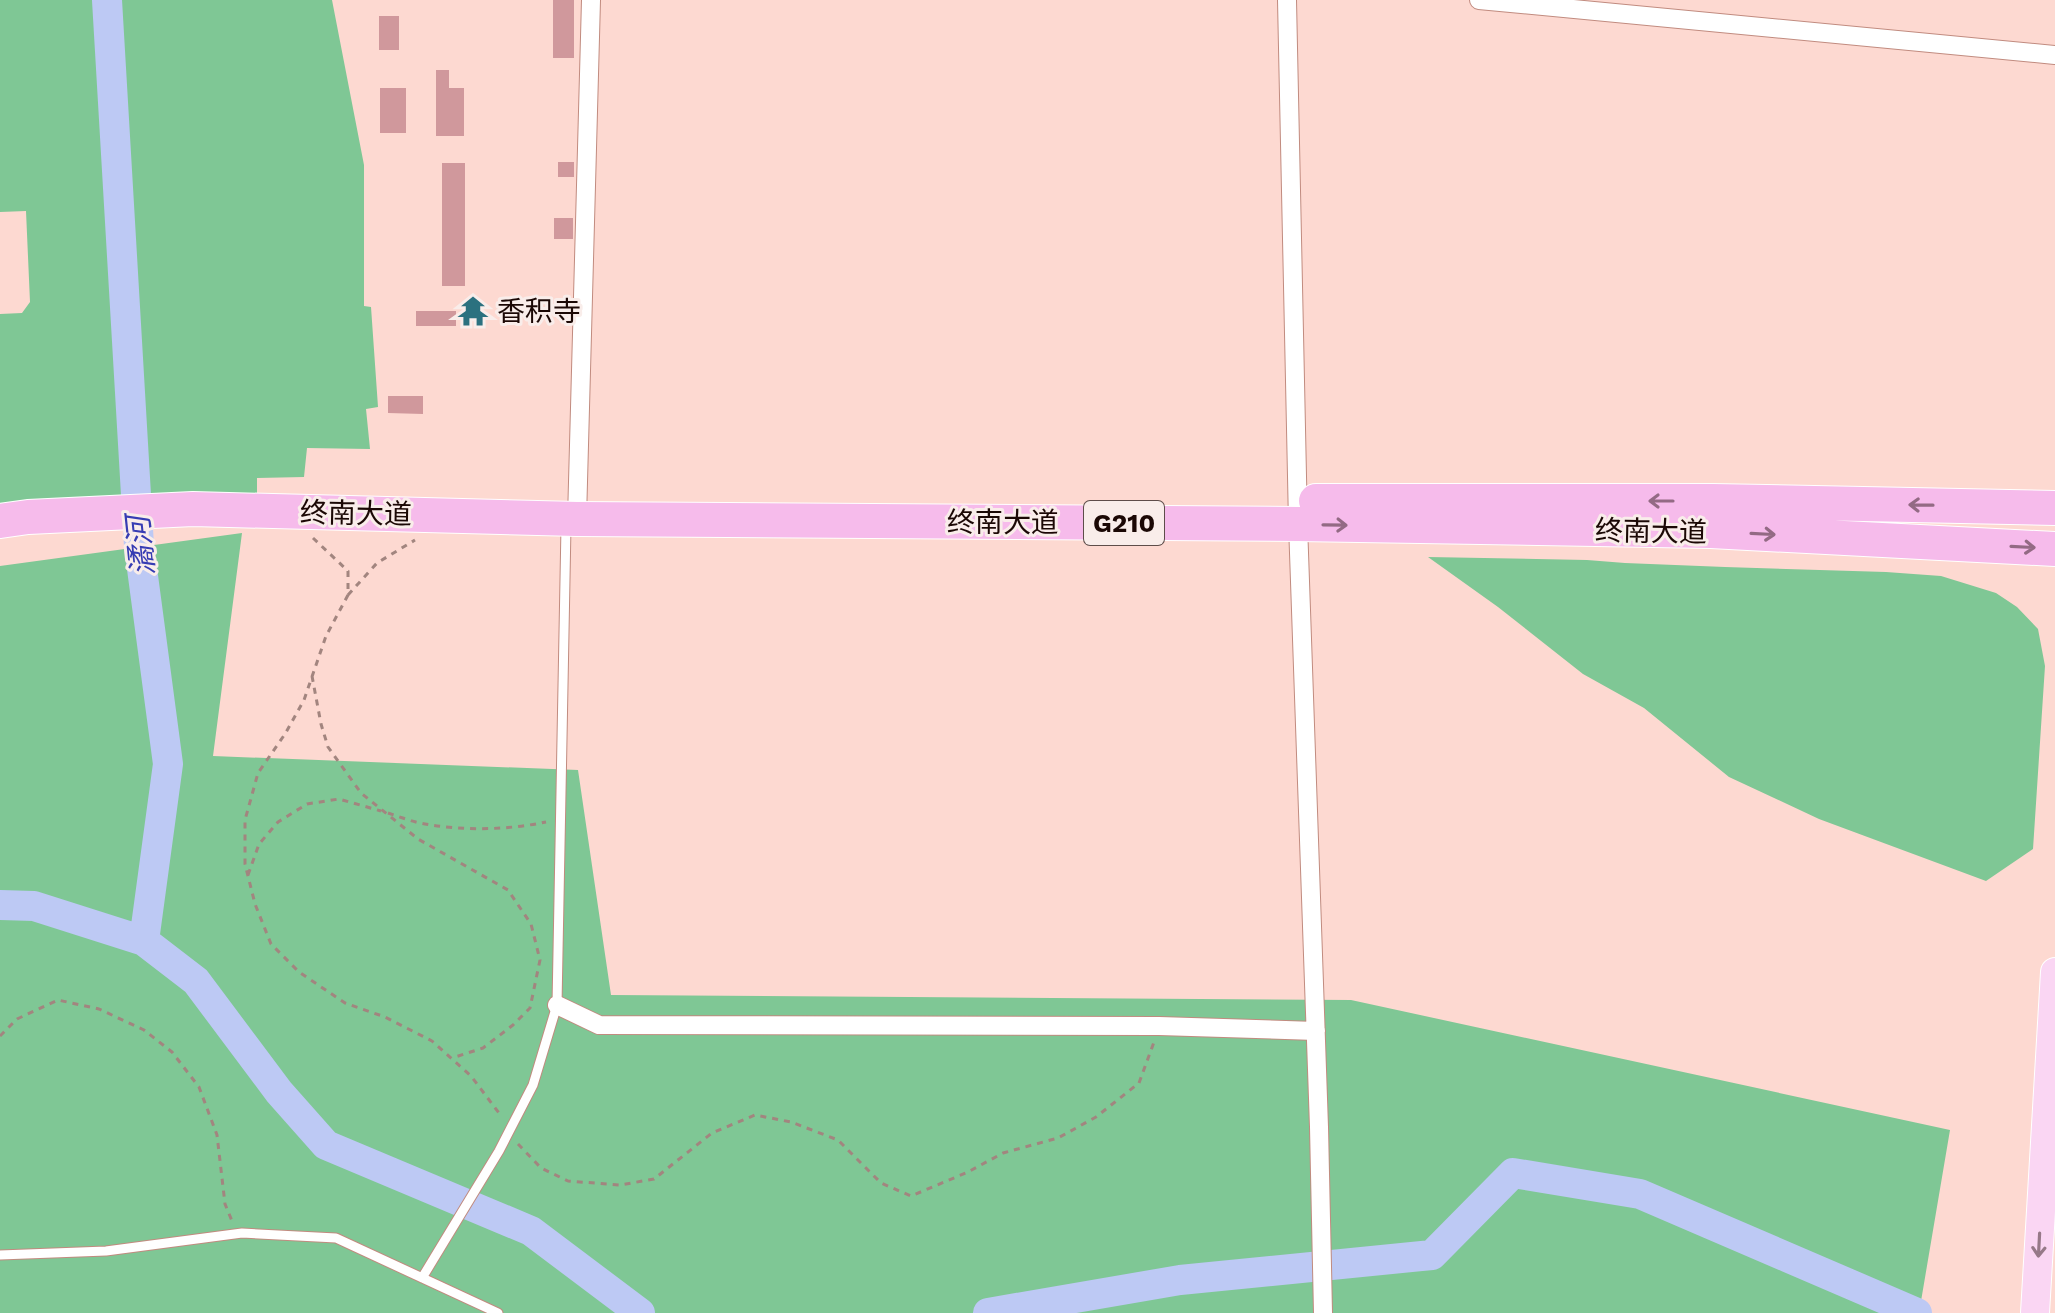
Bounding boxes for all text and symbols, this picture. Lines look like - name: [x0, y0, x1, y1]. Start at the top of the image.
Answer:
- temple icon: 香积寺: [456, 294, 490, 328]
- place label: 香积寺: [497, 295, 581, 328]
- one-way arrow: [1648, 493, 1675, 509]
- street label: 终南大道: [300, 496, 412, 531]
- one-way arrow: [1908, 498, 1935, 513]
- road number: G210: [1084, 501, 1164, 545]
- street label: 终南大道: [947, 506, 1059, 539]
- water label: 潏河: [119, 509, 161, 578]
- street label: 终南大道: [1595, 514, 1707, 549]
- one-way arrow: [1321, 517, 1348, 532]
- one-way arrow: [1749, 527, 1776, 542]
- one-way arrow: [2009, 540, 2036, 555]
- one-way arrow: [2031, 1231, 2046, 1258]

